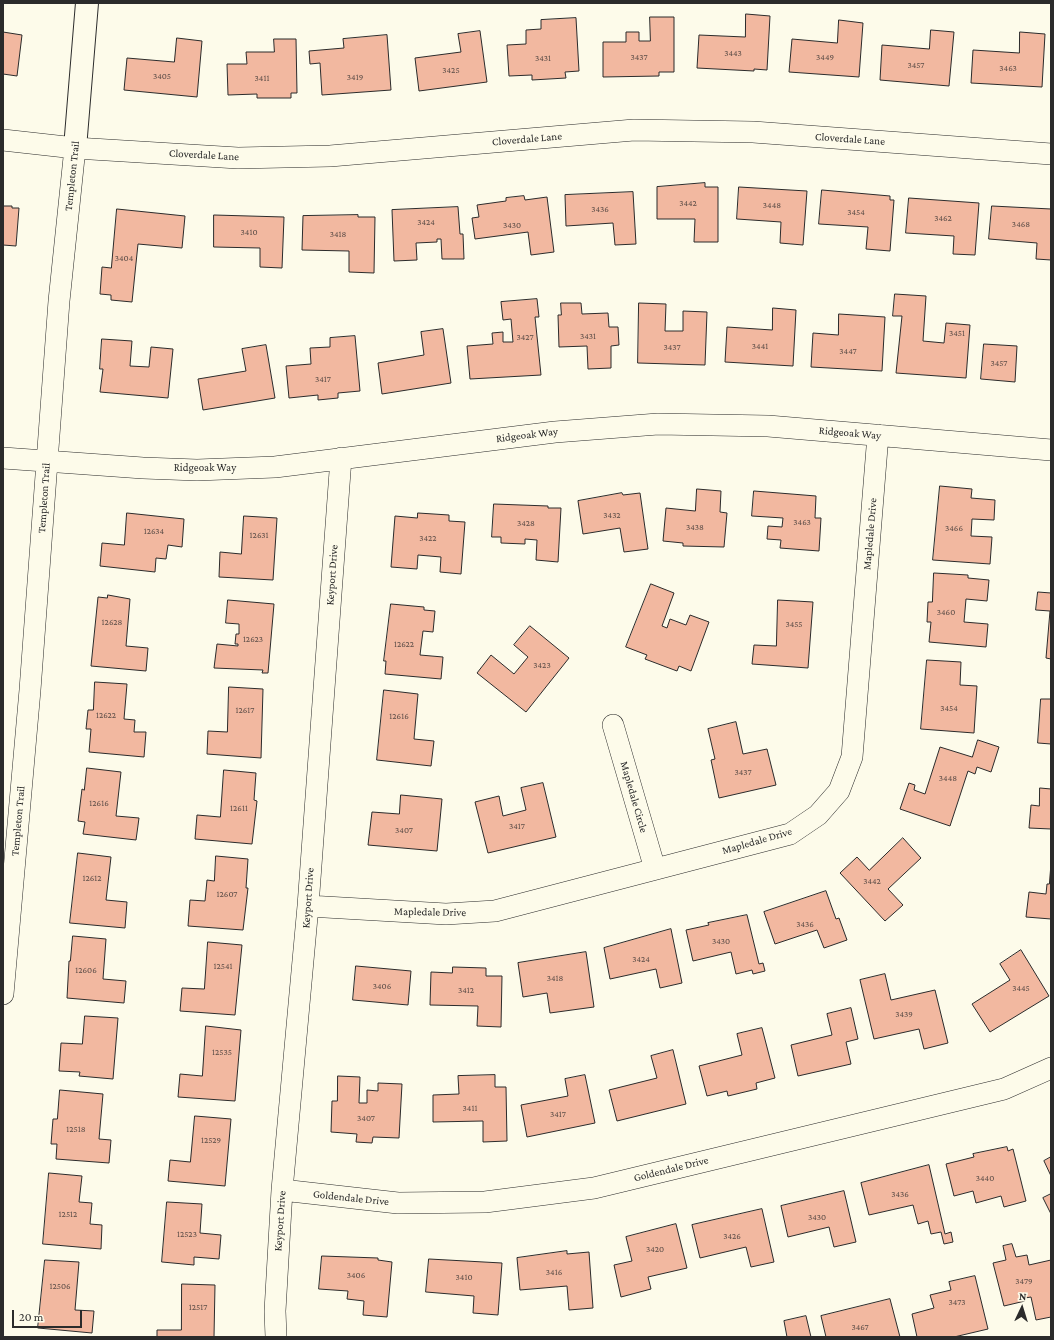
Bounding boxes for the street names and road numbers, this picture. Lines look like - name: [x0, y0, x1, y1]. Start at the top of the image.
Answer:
- street label: Cloverdale Lane: [491, 129, 563, 149]
- street label: Cloverdale Lane: [814, 130, 886, 148]
- street label: Templeton Trail: [62, 140, 82, 212]
- street label: Cloverdale Lane: [169, 147, 239, 163]
- street label: Ridgeoak Way: [818, 424, 882, 442]
- street label: Ridgeoak Way: [495, 425, 559, 445]
- street label: Ridgeoak Way: [174, 461, 236, 475]
- street label: Templeton Trail: [35, 462, 53, 534]
- street label: Mapledale Drive: [860, 497, 880, 571]
- street label: Keyport Drive: [323, 544, 341, 606]
- street label: Mapledale Circle: [618, 760, 650, 834]
- street label: Templeton Trail: [8, 785, 28, 857]
- street label: Mapledale Drive: [720, 825, 794, 857]
- street label: Keyport Drive: [299, 867, 317, 929]
- street label: Mapledale Drive: [394, 905, 466, 919]
- street label: Goldendale Drive: [632, 1153, 710, 1185]
- street label: Goldendale Drive: [312, 1187, 390, 1209]
- street label: Keyport Drive: [271, 1190, 289, 1252]

